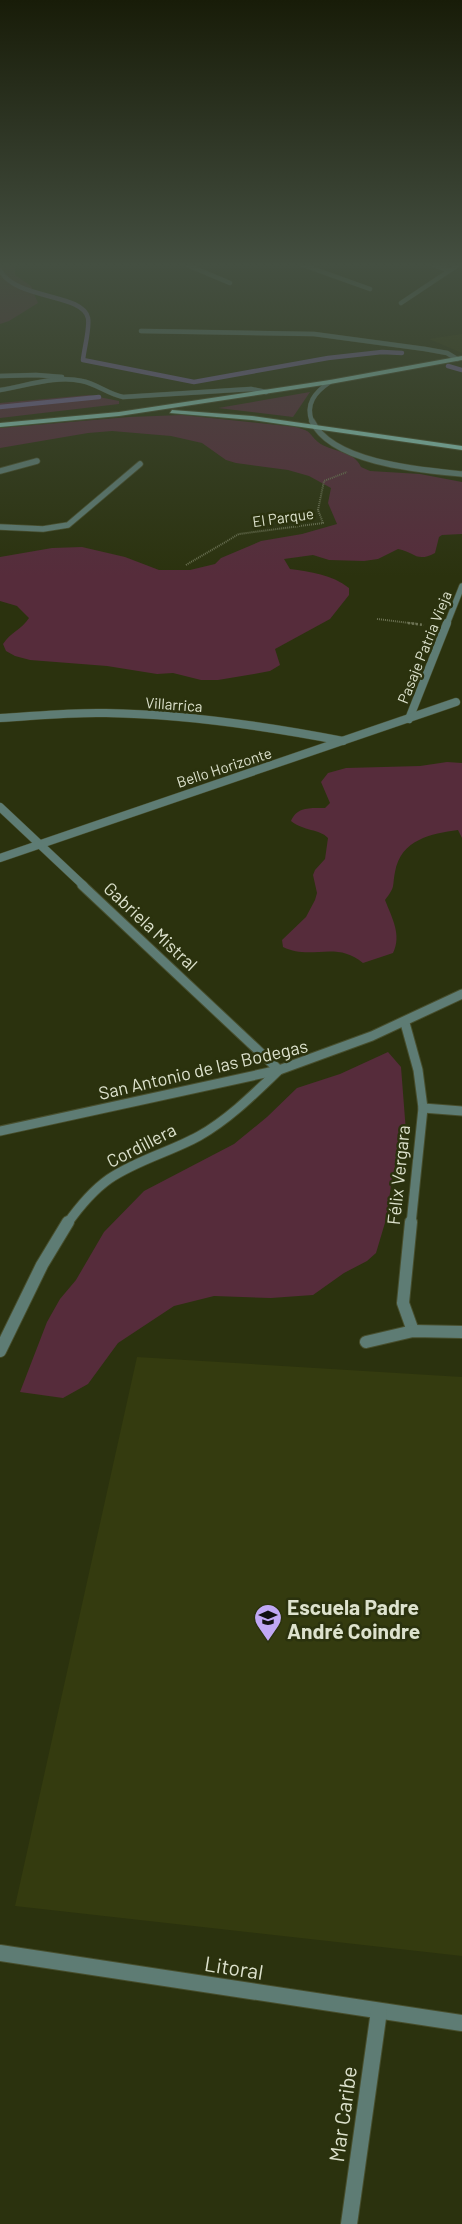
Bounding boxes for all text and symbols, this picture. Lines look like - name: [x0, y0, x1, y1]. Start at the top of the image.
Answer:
- street label: El Parque: [251, 504, 315, 530]
- street label: Pasaje Patria Vieja: [393, 588, 455, 706]
- street label: Villarrica: [145, 693, 203, 715]
- street label: Bello Horizonte: [174, 743, 274, 791]
- street label: Gabriela Mistral: [100, 877, 202, 975]
- street label: San Antonio de las Bodegas: [96, 1034, 310, 1104]
- street label: Cordillera: [103, 1118, 179, 1172]
- street label: Félix Vergara: [382, 1124, 414, 1226]
- place label: Escuela Padre André Coindre: [287, 1594, 420, 1643]
- school or university icon: Escuela Padre André Coindre: [253, 1603, 283, 1642]
- street label: Litoral: [203, 1950, 265, 1984]
- street label: Mar Caribe: [323, 2065, 361, 2163]

